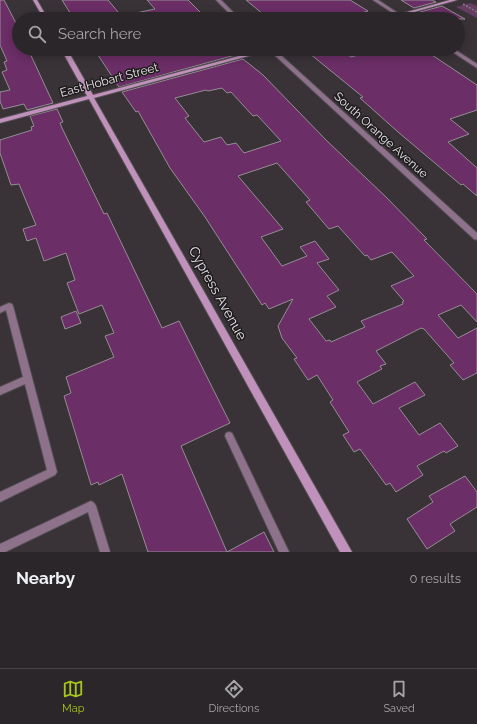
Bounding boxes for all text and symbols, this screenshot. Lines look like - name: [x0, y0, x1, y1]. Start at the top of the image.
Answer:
- search box: [12, 12, 465, 56]
- icon: search: [26, 23, 48, 45]
- text: Search here: [58, 25, 141, 43]
- street label: East Hobart Street: [58, 60, 160, 100]
- street label: South Orange Avenue: [331, 89, 431, 181]
- street label: Cypress Avenue: [186, 243, 250, 343]
- text: Nearby: [16, 568, 75, 588]
- text: 0 results: [410, 571, 461, 586]
- tab: Map: [62, 678, 84, 715]
- tab: Directions: [209, 678, 259, 715]
- tab: Saved: [383, 678, 415, 715]

